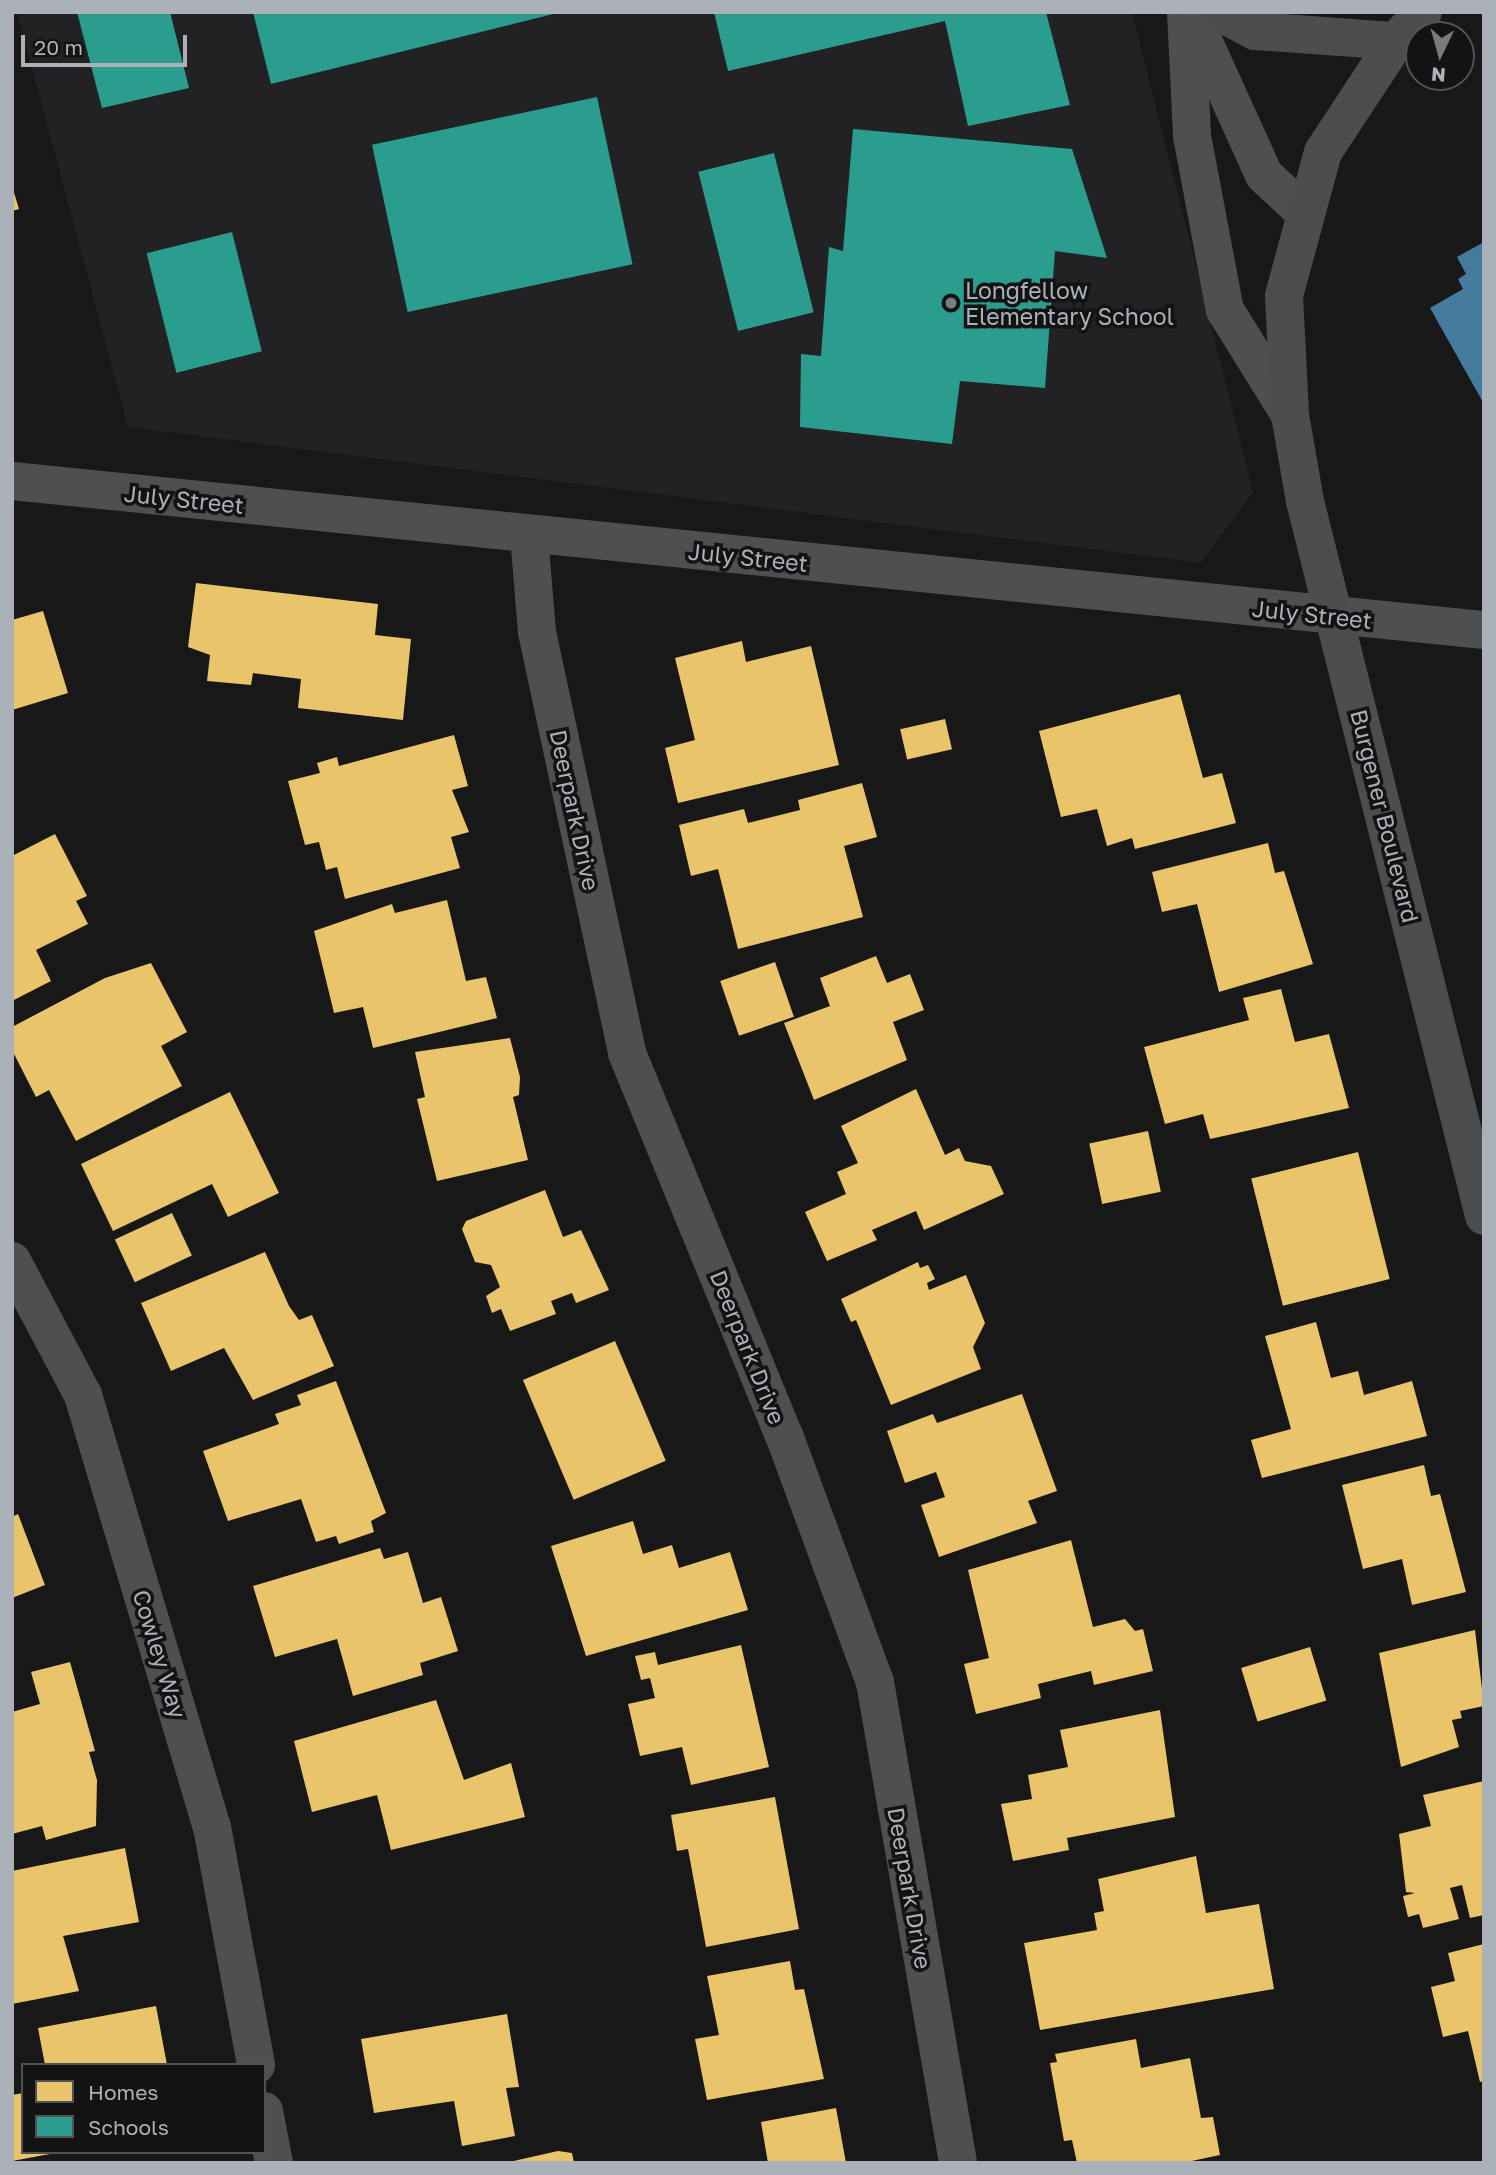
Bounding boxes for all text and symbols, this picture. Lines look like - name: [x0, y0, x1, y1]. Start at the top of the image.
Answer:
- scale bar: [24, 21, 191, 65]
- north arrow: [1405, 21, 1475, 91]
- text: 20 m: [34, 34, 83, 60]
- text: N: [1430, 63, 1447, 88]
- place label: Longfellow Elementary School: [965, 276, 1174, 330]
- marker: Longfellow Elementary School: [943, 295, 959, 311]
- street label: July Street: [123, 479, 245, 519]
- street label: July Street: [687, 537, 809, 577]
- street label: July Street: [1251, 594, 1373, 634]
- street label: Burgener Boulevard: [1345, 706, 1425, 926]
- street label: Deerpark Drive: [544, 727, 606, 893]
- street label: Deerpark Drive: [705, 1266, 791, 1428]
- street label: Cowley Way: [127, 1586, 193, 1722]
- street label: Deerpark Drive: [882, 1805, 938, 1971]
- legend: [21, 2063, 266, 2154]
- text: Homes: [88, 2079, 158, 2105]
- text: Schools: [88, 2114, 169, 2140]

